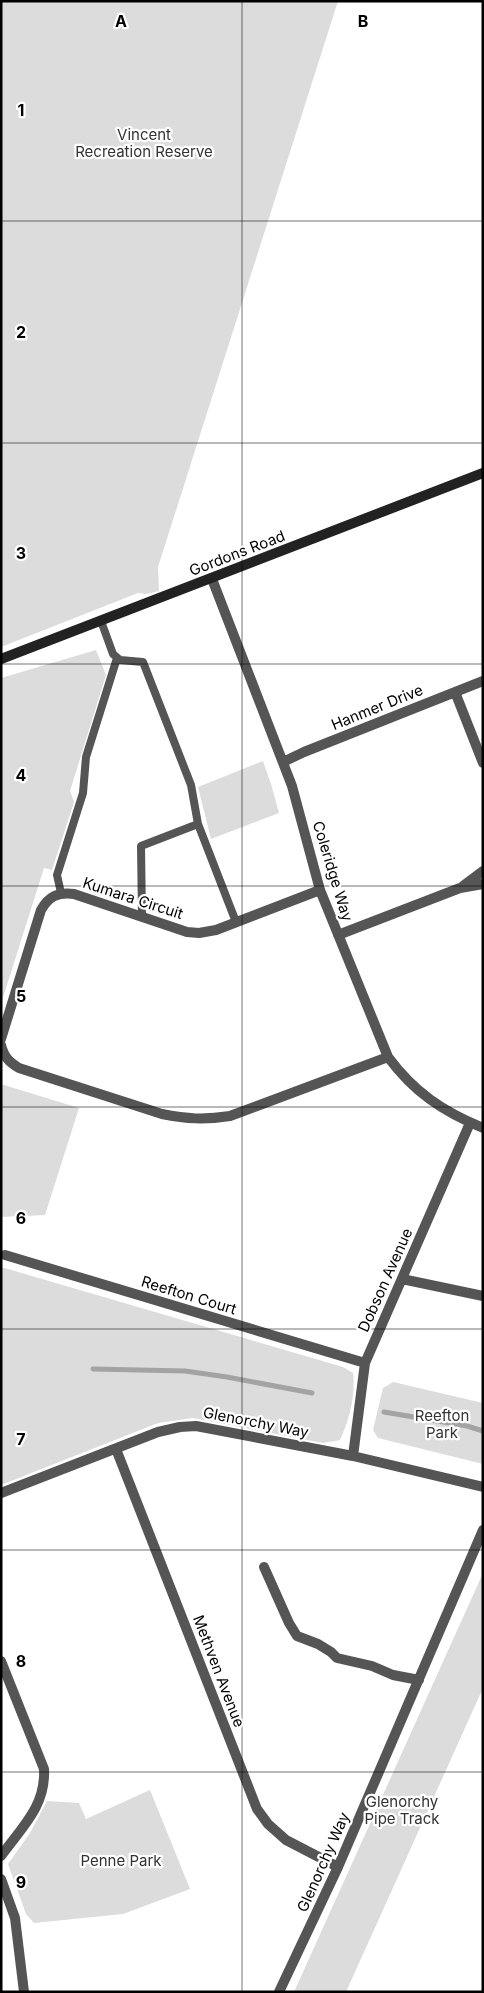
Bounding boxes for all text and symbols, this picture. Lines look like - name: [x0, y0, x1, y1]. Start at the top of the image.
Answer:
- text: A: [115, 11, 127, 31]
- text: B: [358, 11, 368, 31]
- text: 1: [18, 100, 24, 120]
- park label: Vincent Recreation Reserve: [75, 125, 213, 161]
- text: 2: [16, 322, 26, 342]
- street label: Gordons Road: [186, 526, 288, 580]
- text: 3: [16, 543, 26, 563]
- street label: Hanmer Drive: [328, 680, 426, 734]
- text: 4: [16, 765, 27, 785]
- street label: Coleridge Way: [309, 819, 357, 924]
- street label: Kumara Circuit: [80, 873, 186, 923]
- text: 5: [16, 986, 26, 1006]
- text: 6: [16, 1208, 26, 1228]
- street label: Dobson Avenue: [354, 1225, 416, 1335]
- street label: Reefton Court: [139, 1272, 239, 1318]
- street label: Glenorchy Way: [202, 1402, 311, 1442]
- park label: Reefton Park: [415, 1406, 469, 1442]
- text: 7: [16, 1429, 26, 1449]
- street label: Methven Avenue: [189, 1612, 249, 1730]
- text: 8: [16, 1651, 26, 1671]
- park label: Glenorchy Pipe Track: [364, 1792, 440, 1828]
- street label: Glenorchy Way: [292, 1809, 354, 1915]
- park label: Penne Park: [80, 1851, 162, 1870]
- text: 9: [16, 1872, 26, 1892]

